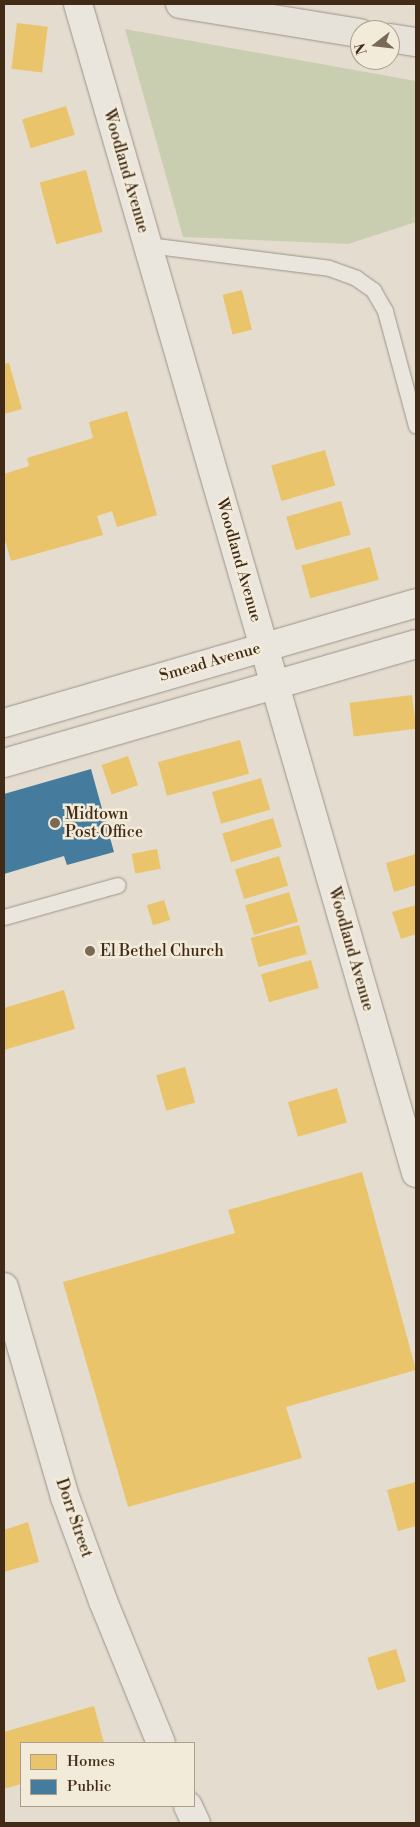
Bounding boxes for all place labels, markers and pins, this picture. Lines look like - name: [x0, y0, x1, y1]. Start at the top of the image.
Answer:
- place label: Midtown Post Office: [65, 804, 143, 842]
- marker: Midtown Post Office: [49, 817, 61, 829]
- place label: El Bethel Church: [100, 941, 224, 961]
- marker: El Bethel Church: [84, 945, 96, 957]

